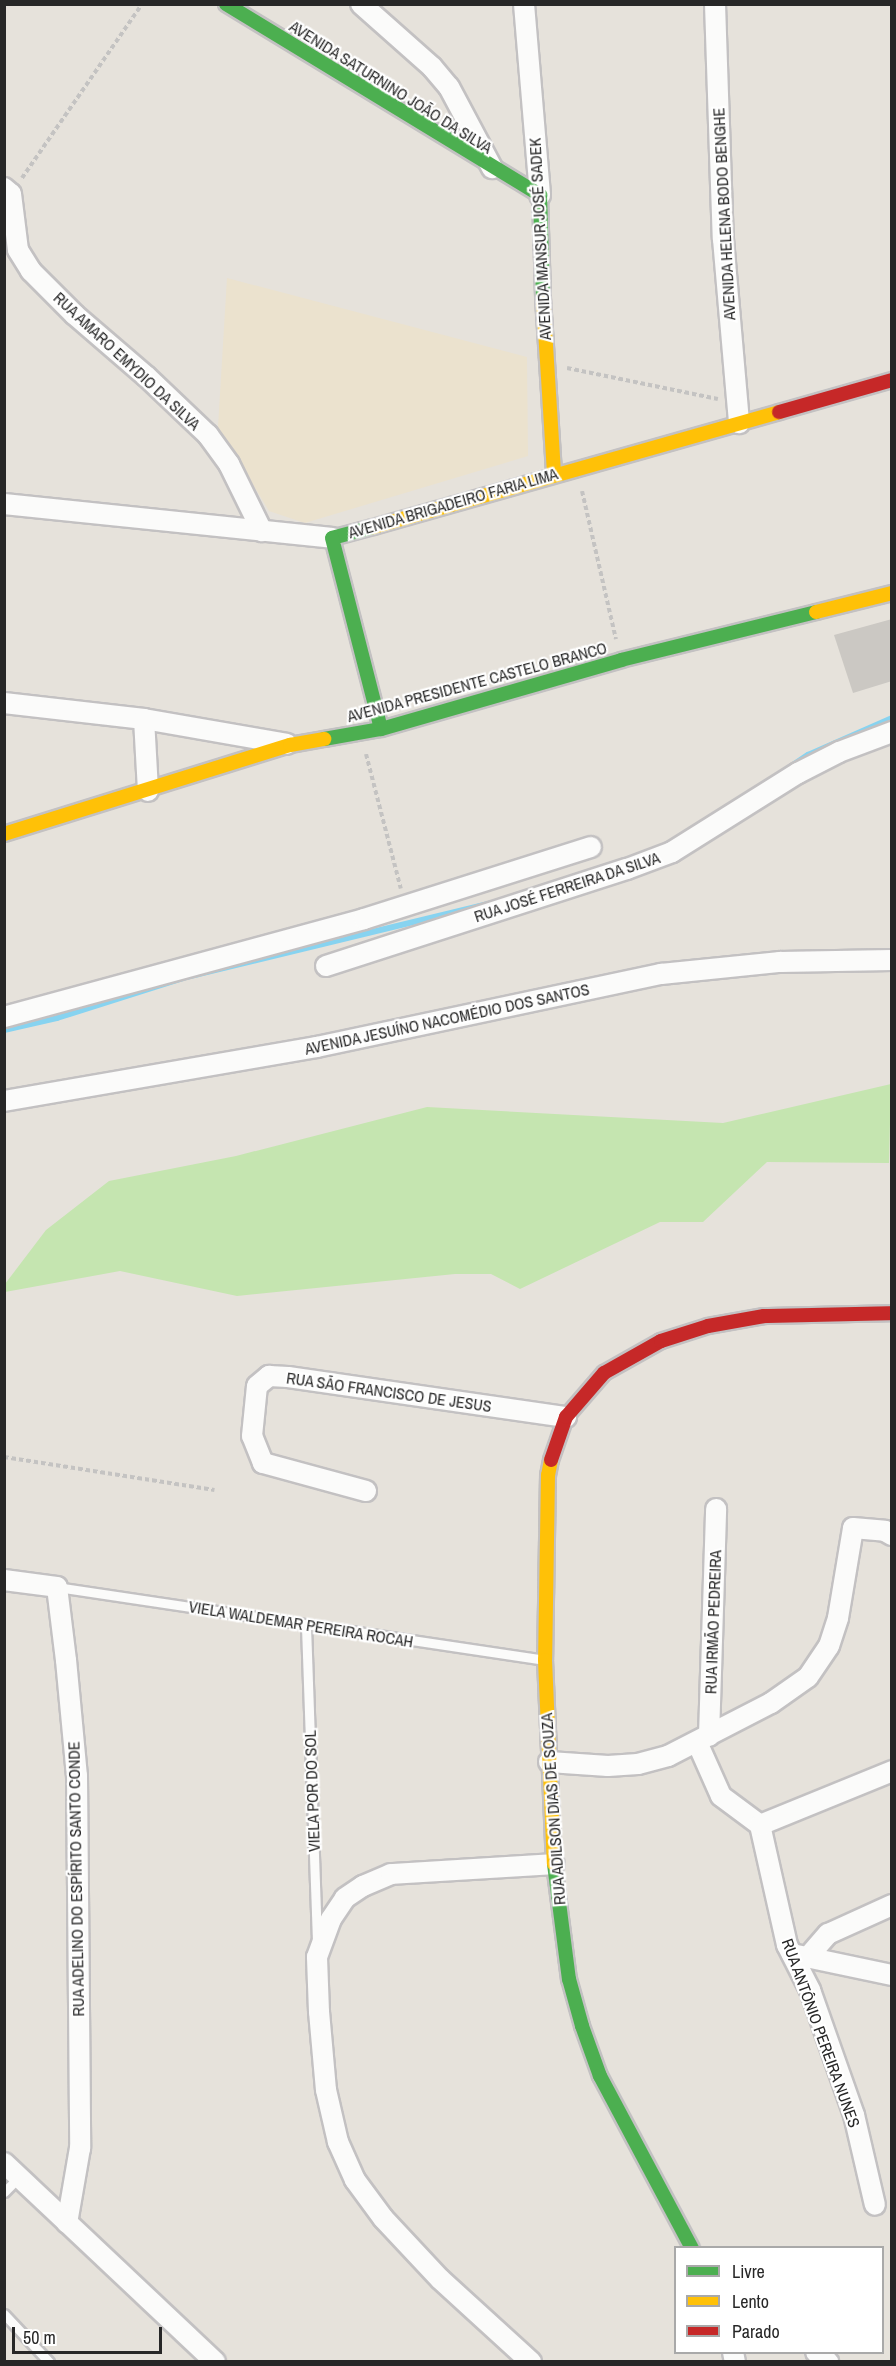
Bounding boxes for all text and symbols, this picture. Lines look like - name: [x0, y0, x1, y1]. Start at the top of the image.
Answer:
- street label: AVENIDA SATURNINO JOÃO DA SILVA: [286, 16, 496, 158]
- street label: AVENIDA HELENA BODO BENGHE: [709, 107, 739, 321]
- street label: AVENIDA MANSUR JOSÉ SADEK: [525, 137, 555, 341]
- street label: RUA AMARO EMYDIO DA SILVA: [49, 287, 205, 435]
- street label: AVENIDA BRIGADEIRO FARIA LIMA: [345, 464, 561, 542]
- street label: AVENIDA PRESIDENTE CASTELO BRANCO: [345, 638, 609, 726]
- street label: RUA JOSÉ FERREIRA DA SILVA: [471, 848, 663, 926]
- street label: AVENIDA JESUÍNO NACOMÉDIO DOS SANTOS: [303, 979, 591, 1059]
- street label: RUA SÃO FRANCISCO DE JESUS: [285, 1368, 493, 1416]
- street label: RUA IRMÃO PEDREIRA: [701, 1549, 725, 1695]
- street label: VIELA WALDEMAR PEREIRA ROCAH: [187, 1597, 415, 1651]
- street label: RUA ADILSON DIAS DE SOUZA: [537, 1712, 569, 1906]
- street label: VIELA POR DO SOL: [300, 1729, 324, 1853]
- street label: RUA ADELINO DO ESPÍRITO SANTO CONDE: [64, 1741, 88, 2017]
- street label: RUA ANTÔNIO PEREIRA NUNES: [777, 1935, 865, 2131]
- legend: [674, 2246, 884, 2354]
- text: Livre: [732, 2259, 765, 2284]
- text: Lento: [732, 2289, 769, 2314]
- scale bar: [15, 2315, 165, 2353]
- text: Parado: [732, 2319, 780, 2344]
- text: 50 m: [23, 2325, 56, 2350]

